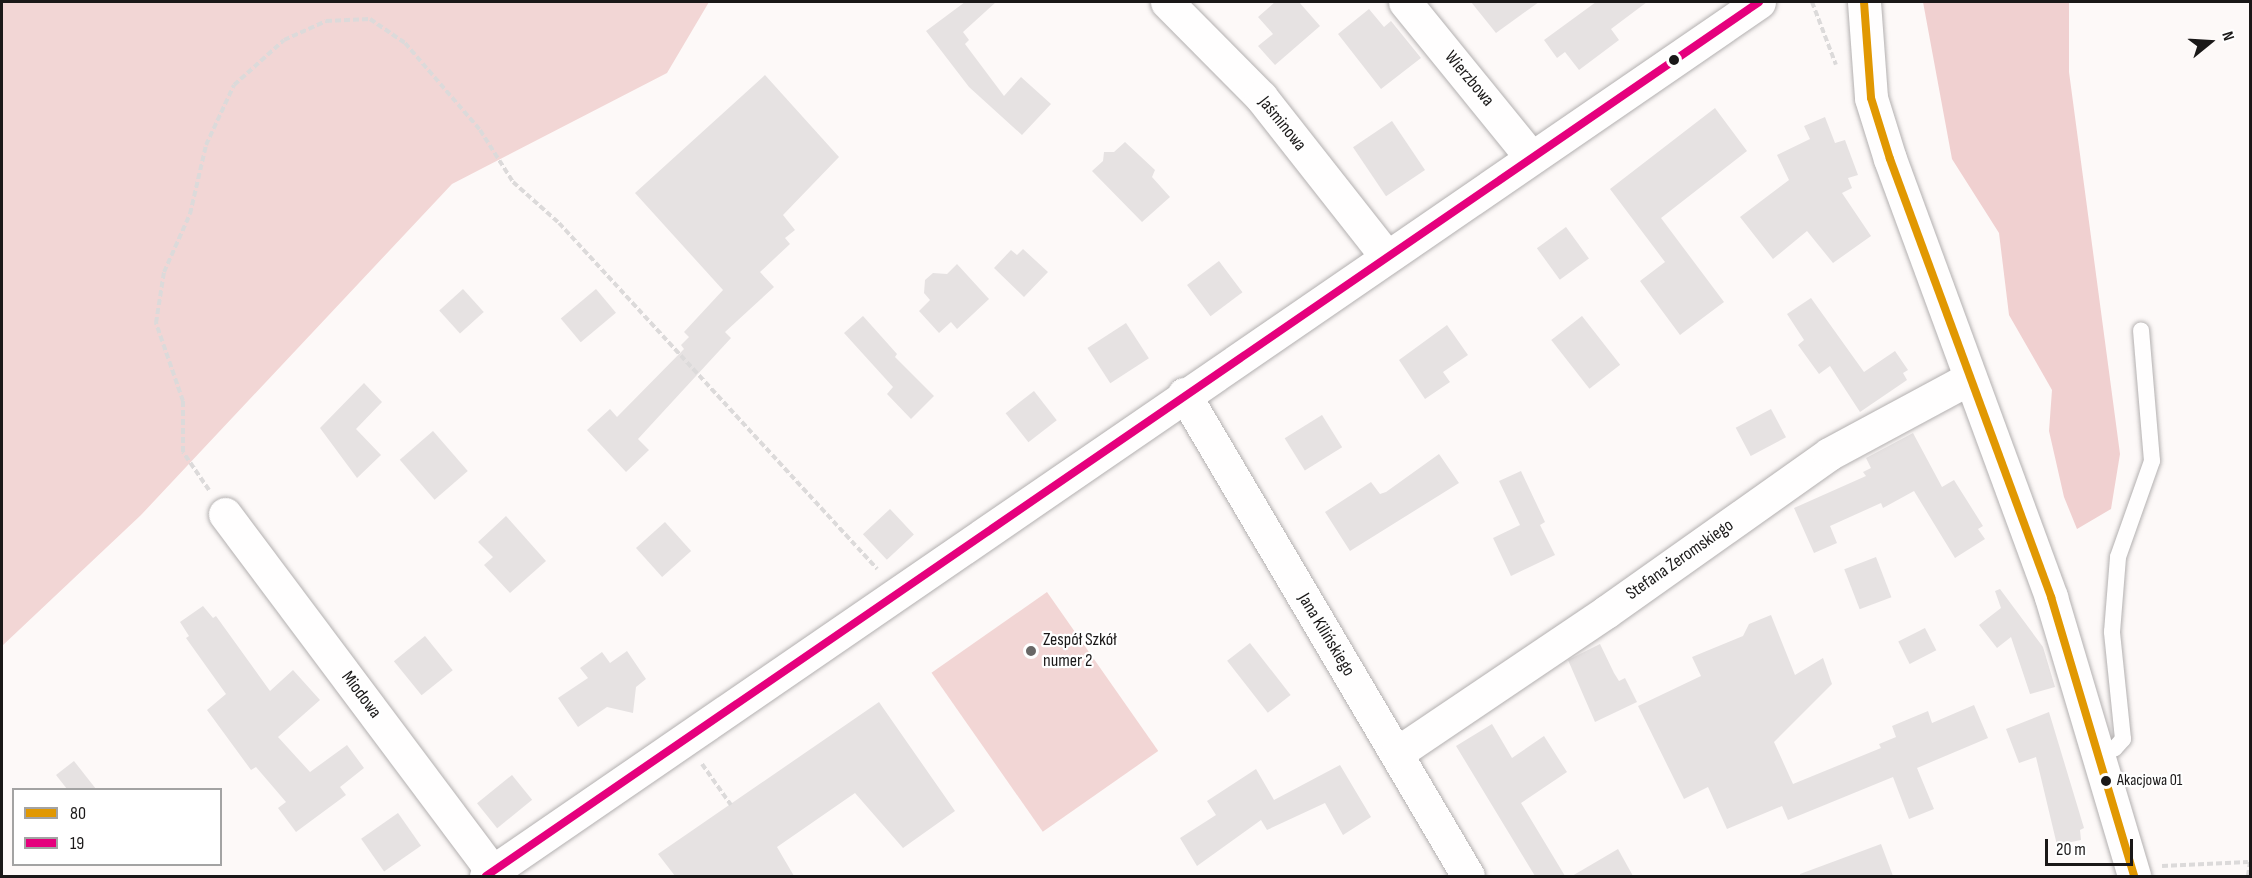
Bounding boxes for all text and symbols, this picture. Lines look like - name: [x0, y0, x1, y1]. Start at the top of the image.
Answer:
- north arrow: [2180, 12, 2240, 72]
- text: N: [2217, 29, 2238, 43]
- street label: Wierzbowa: [1440, 47, 1498, 111]
- unlabelled marker: [1668, 54, 1680, 66]
- street label: Jaśminowa: [1254, 92, 1310, 156]
- street label: Stefana Żeromskiego: [1622, 515, 1738, 605]
- street label: Jana Kilińskiego: [1293, 590, 1359, 680]
- place label: Zespół Szkół numer 2: [1043, 630, 1116, 672]
- marker: Zespół Szkół numer 2: [1024, 644, 1038, 658]
- street label: Miodowa: [336, 667, 386, 723]
- place label: Akacjowa 01: [2117, 771, 2182, 791]
- marker: Akacjowa 01: [2100, 775, 2112, 787]
- legend: [12, 788, 222, 866]
- text: 80: [70, 803, 86, 824]
- scale bar: [2048, 827, 2136, 865]
- text: 19: [70, 833, 84, 854]
- text: 20 m: [2056, 839, 2086, 860]

